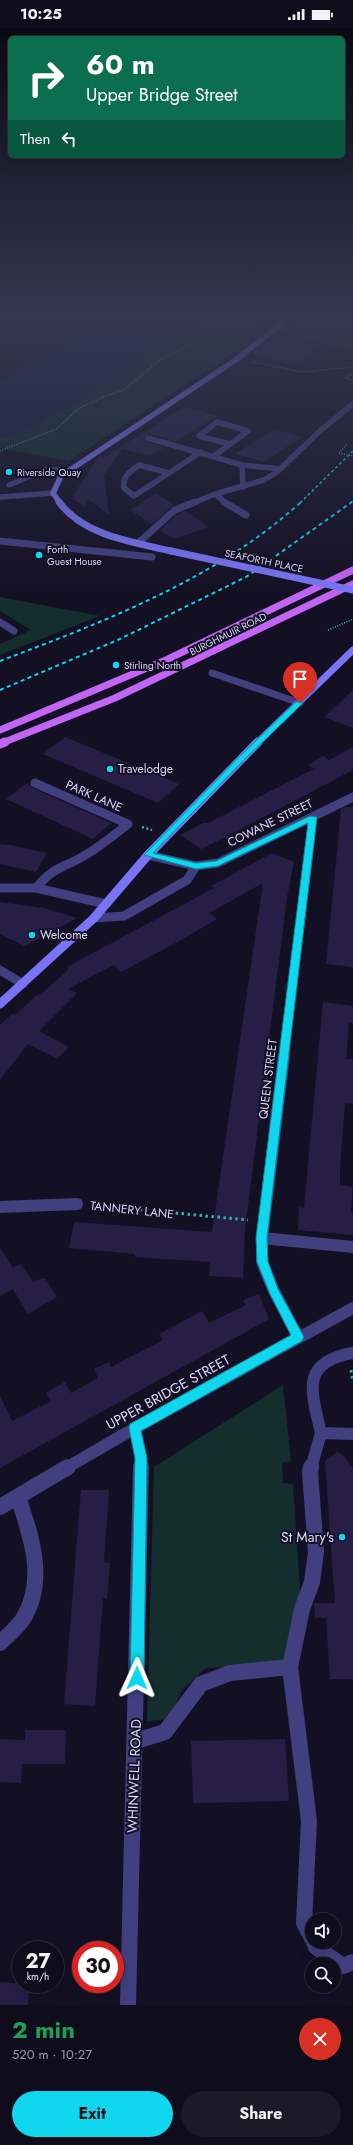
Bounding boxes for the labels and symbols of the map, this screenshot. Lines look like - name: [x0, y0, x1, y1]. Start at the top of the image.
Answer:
- place label: Riverside Quay: [17, 465, 81, 480]
- marker: Riverside Quay: [4, 467, 14, 477]
- place label: Forth Guest House: [47, 542, 102, 569]
- street label: SEAFORTH PLACE: [223, 545, 305, 577]
- marker: Forth Guest House: [34, 550, 44, 560]
- street label: BURGHMUIR ROAD: [187, 609, 269, 659]
- place label: Stirling North: [124, 658, 181, 673]
- marker: Stirling North: [111, 660, 121, 670]
- pin: [283, 662, 317, 703]
- place label: Travelodge: [118, 760, 173, 778]
- marker: Travelodge: [105, 764, 115, 774]
- street label: PARK LANE: [63, 776, 125, 816]
- street label: COWANE STREET: [224, 794, 316, 851]
- place label: Welcome: [40, 926, 88, 944]
- marker: Welcome: [27, 930, 37, 940]
- street label: QUEEN STREET: [254, 1037, 282, 1120]
- street label: TANNERY LANE: [89, 1197, 175, 1223]
- street label: UPPER BRIDGE STREET: [102, 1349, 234, 1434]
- place label: St Mary's: [281, 1527, 334, 1547]
- marker: St Mary's: [337, 1532, 347, 1542]
- position arrow: [116, 1657, 158, 1699]
- street label: WHINWELL ROAD: [122, 1719, 146, 1833]
- speed limit sign: 30: [72, 1941, 124, 1993]

